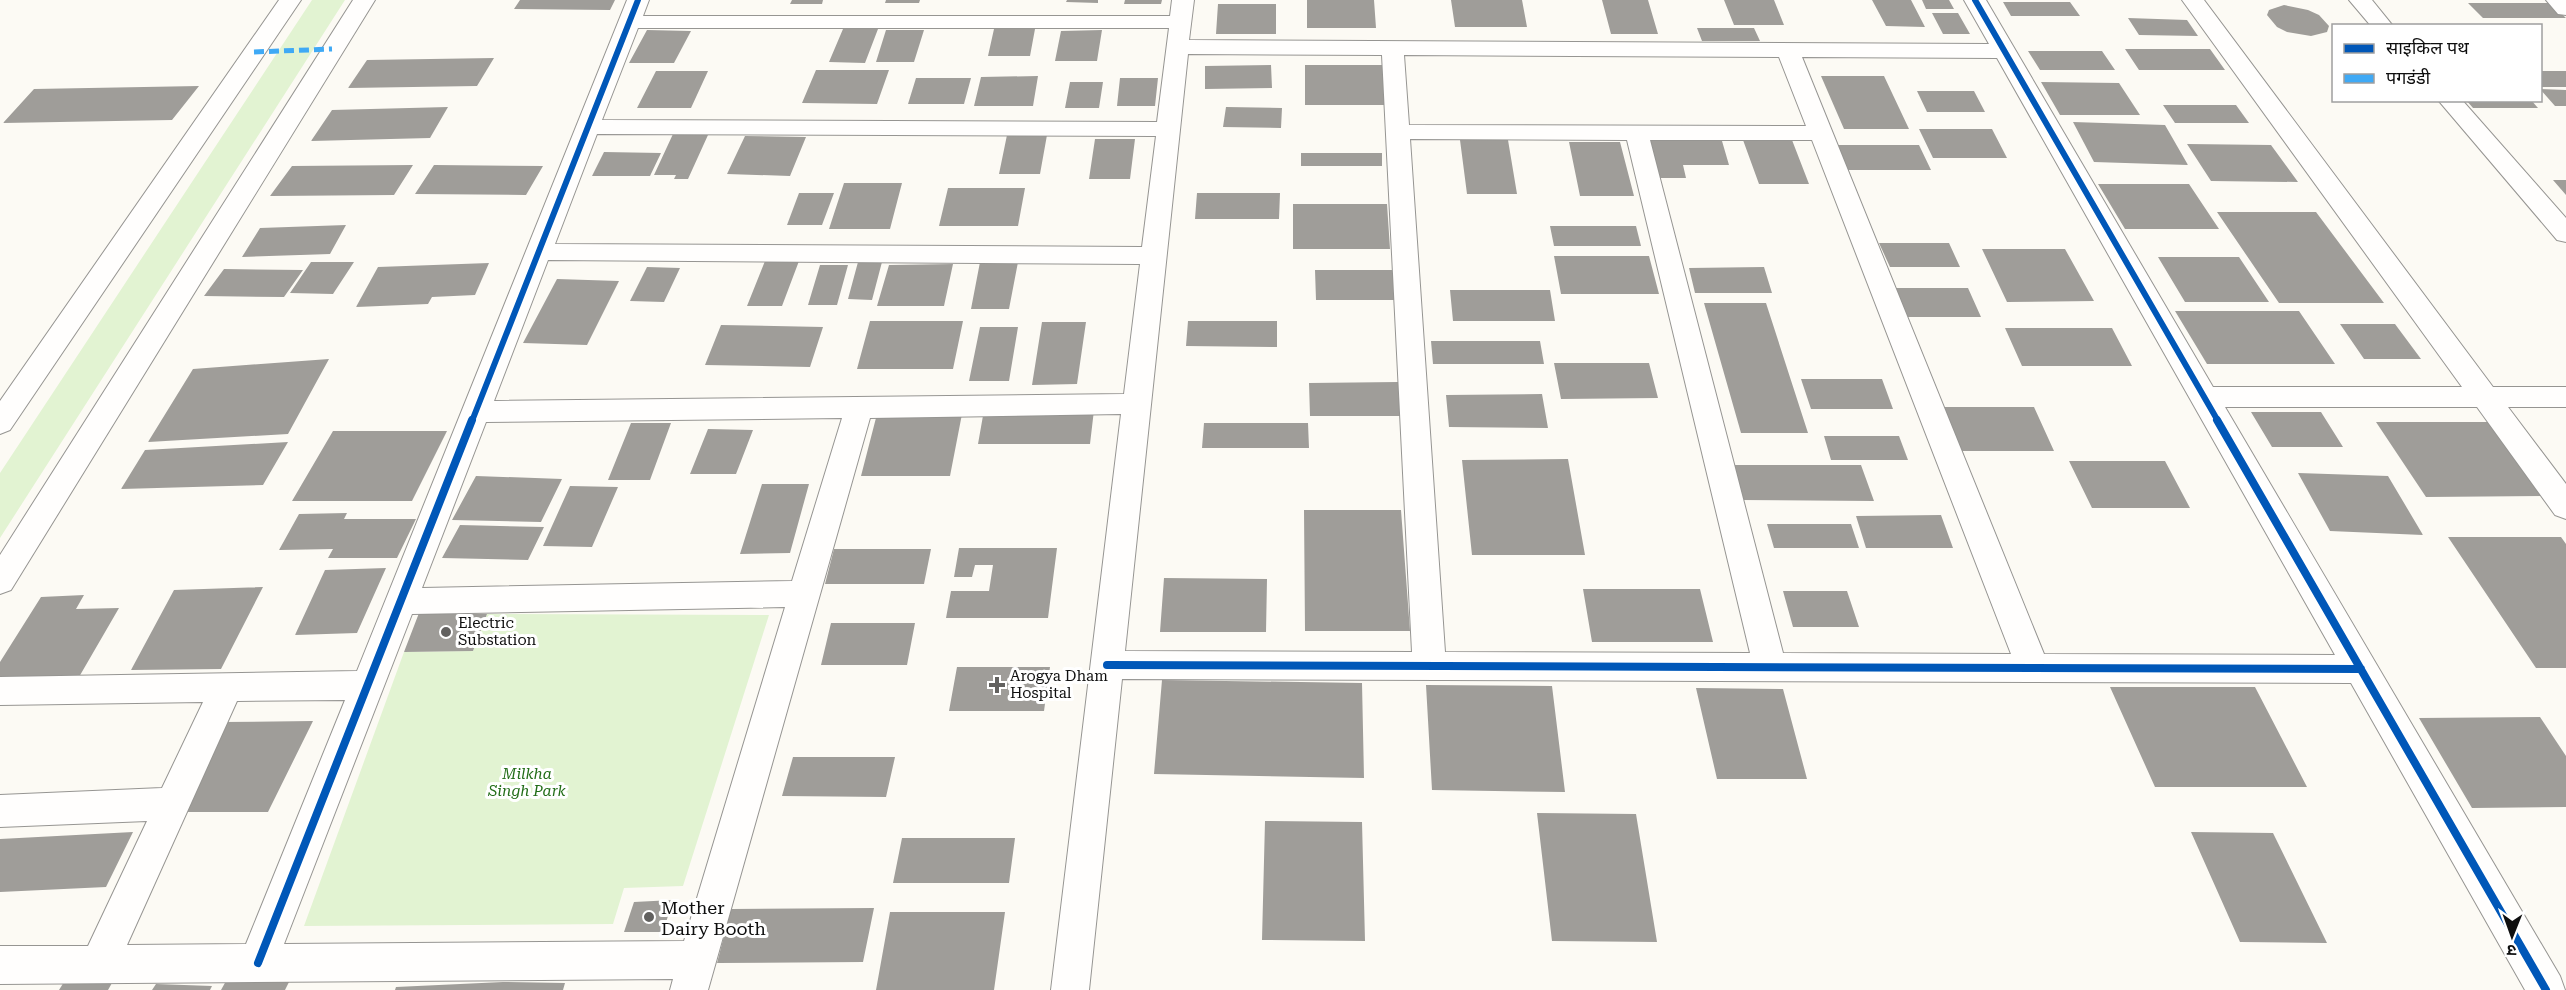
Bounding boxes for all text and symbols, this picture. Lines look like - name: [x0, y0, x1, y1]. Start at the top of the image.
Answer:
- legend: [2332, 24, 2542, 102]
- text: साइकिल पथ: [2386, 37, 2469, 58]
- text: पगडंडी: [2386, 67, 2431, 88]
- place label: Electric Substation: [458, 614, 537, 649]
- marker: Electric Substation: [439, 625, 453, 639]
- place label: Arogya Dham Hospital: [1010, 667, 1108, 702]
- marker: Arogya Dham Hospital: [988, 676, 1006, 694]
- park label: Milkha Singh Park: [487, 765, 567, 800]
- place label: Mother Dairy Booth: [661, 897, 766, 939]
- north arrow: [2482, 906, 2542, 966]
- marker: Mother Dairy Booth: [642, 910, 656, 924]
- text: उ: [2506, 941, 2517, 960]

